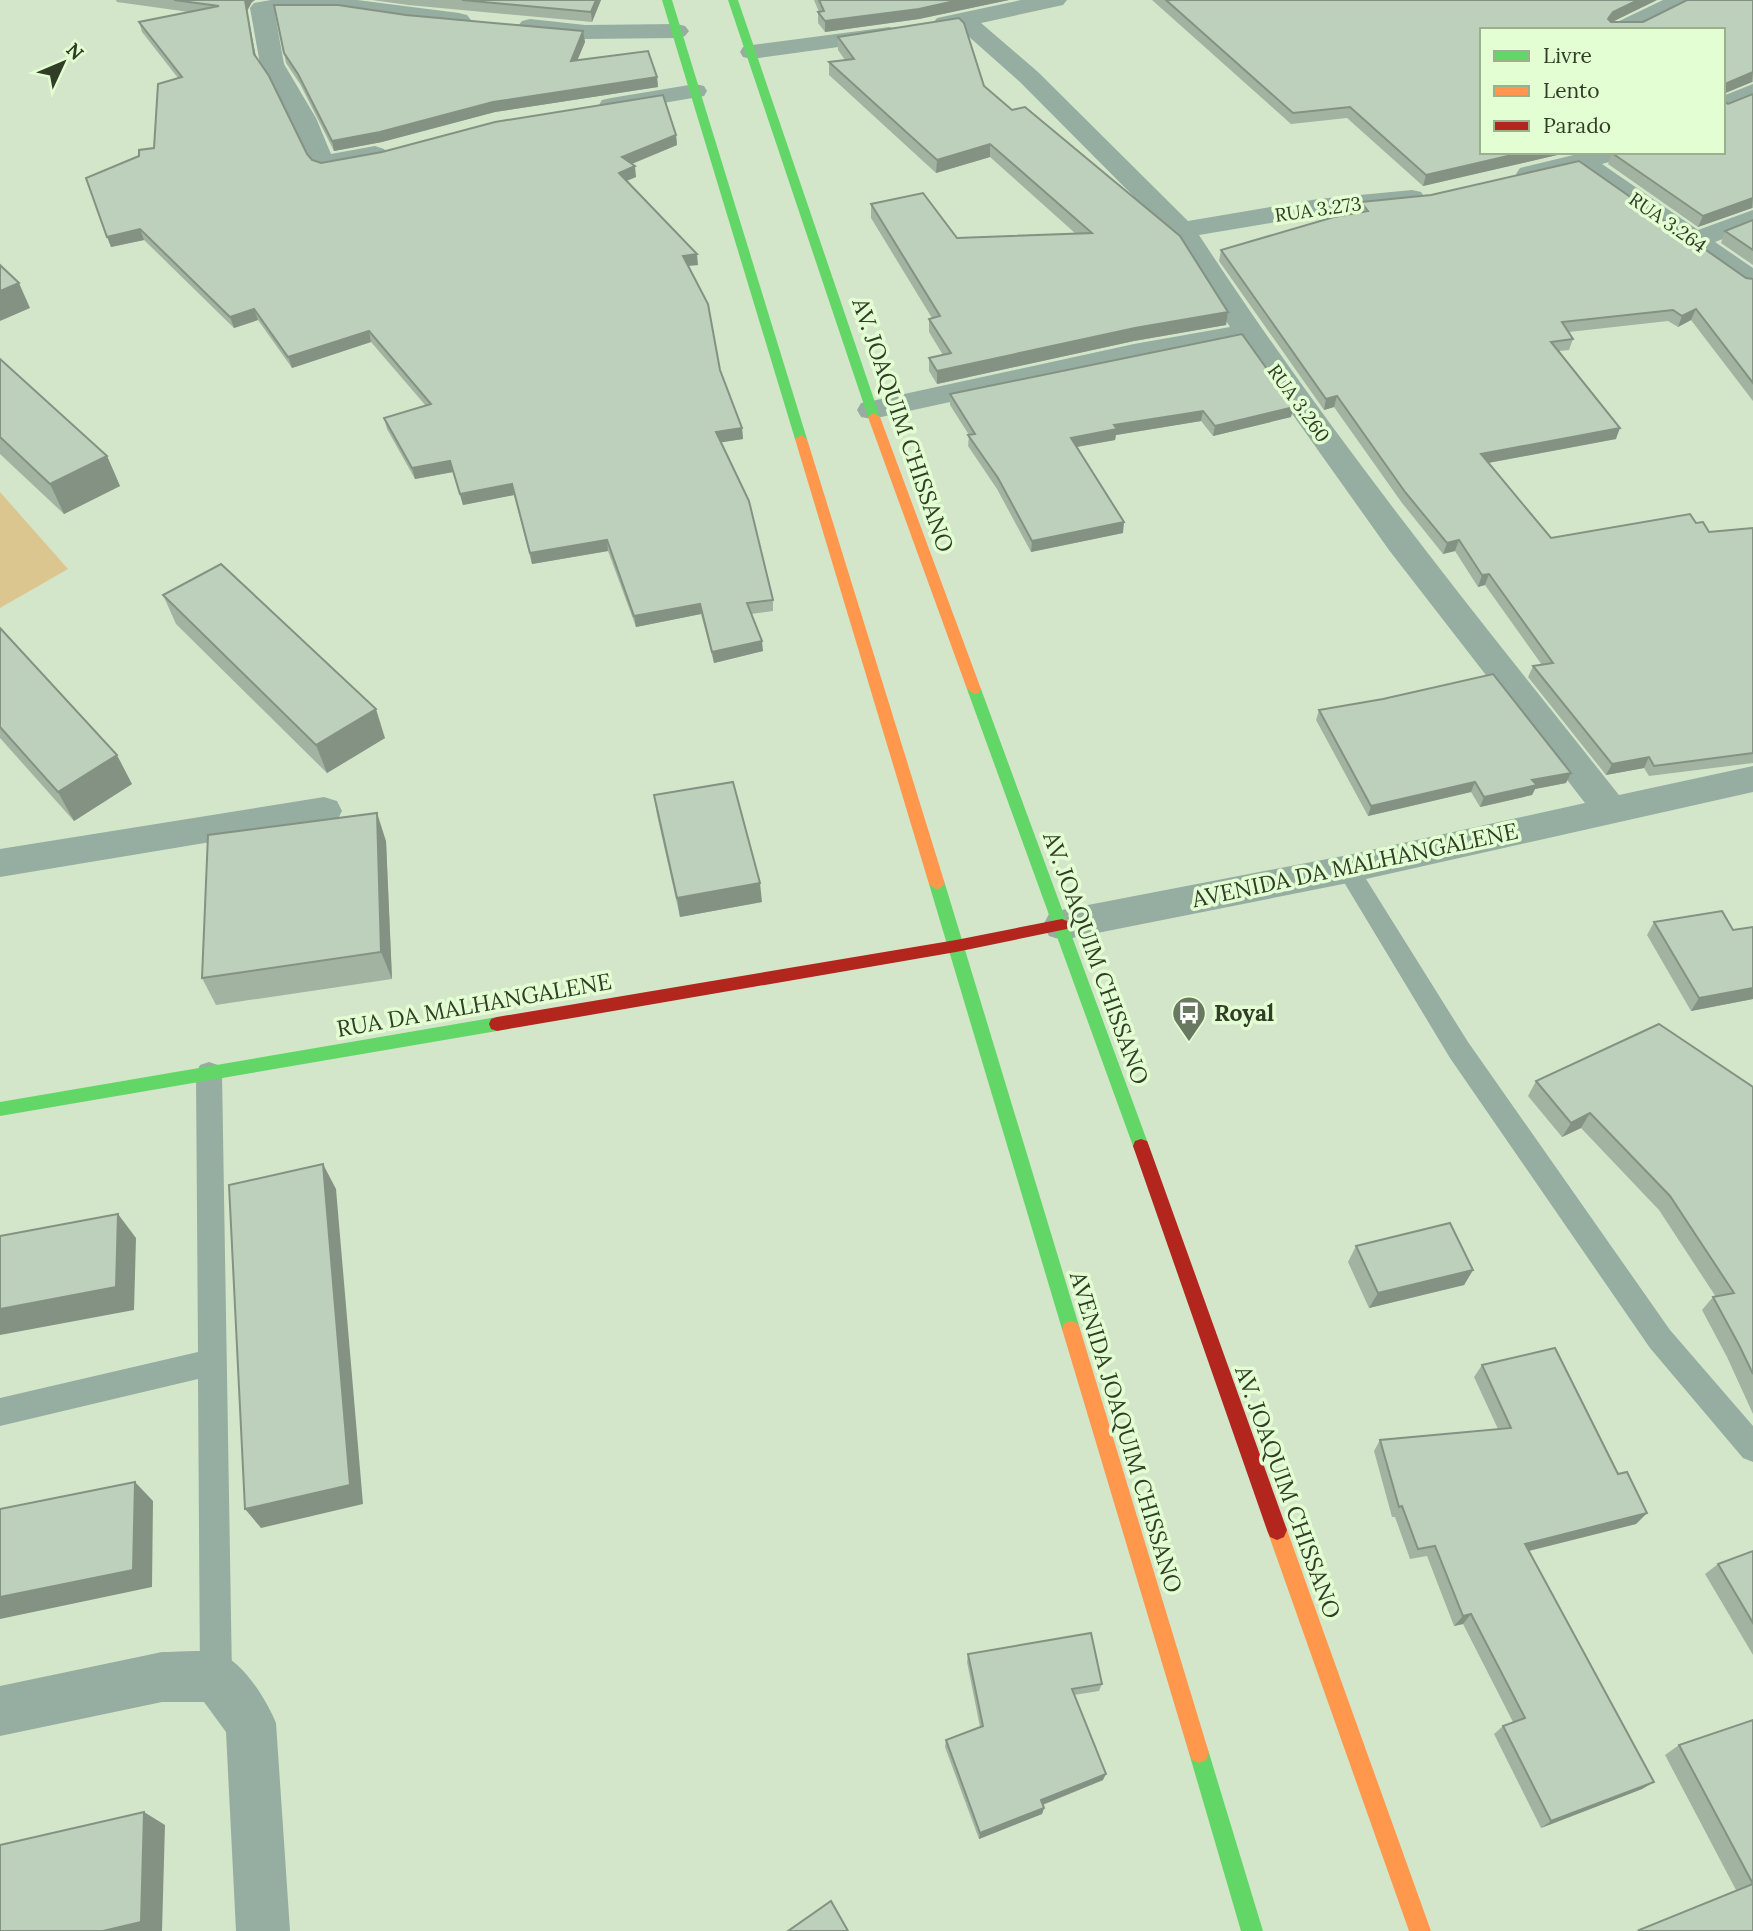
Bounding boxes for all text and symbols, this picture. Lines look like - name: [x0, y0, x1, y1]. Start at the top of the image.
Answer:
- north arrow: [28, 28, 98, 98]
- legend: [1480, 28, 1725, 154]
- text: N: [61, 38, 89, 65]
- text: Livre: [1543, 42, 1592, 69]
- text: Lento: [1543, 77, 1600, 104]
- text: Parado: [1543, 112, 1611, 139]
- street label: RUA 3.264: [1625, 187, 1711, 257]
- street label: RUA 3.273: [1273, 191, 1363, 227]
- street label: AV. JOAQUIM CHISSANO: [846, 293, 961, 556]
- street label: RUA 3.260: [1263, 359, 1335, 447]
- street label: AVENIDA DA MALHANGALENE: [1188, 816, 1520, 913]
- street label: AV. JOAQUIM CHISSANO: [1037, 827, 1156, 1088]
- street label: RUA DA MALHANGALENE: [334, 966, 614, 1043]
- bus stop icon: Royal: [1170, 994, 1208, 1043]
- place label: Royal: [1214, 998, 1274, 1027]
- street label: AVENIDA JOAQUIM CHISSANO: [1063, 1267, 1189, 1596]
- street label: AV. JOAQUIM CHISSANO: [1229, 1361, 1348, 1622]

